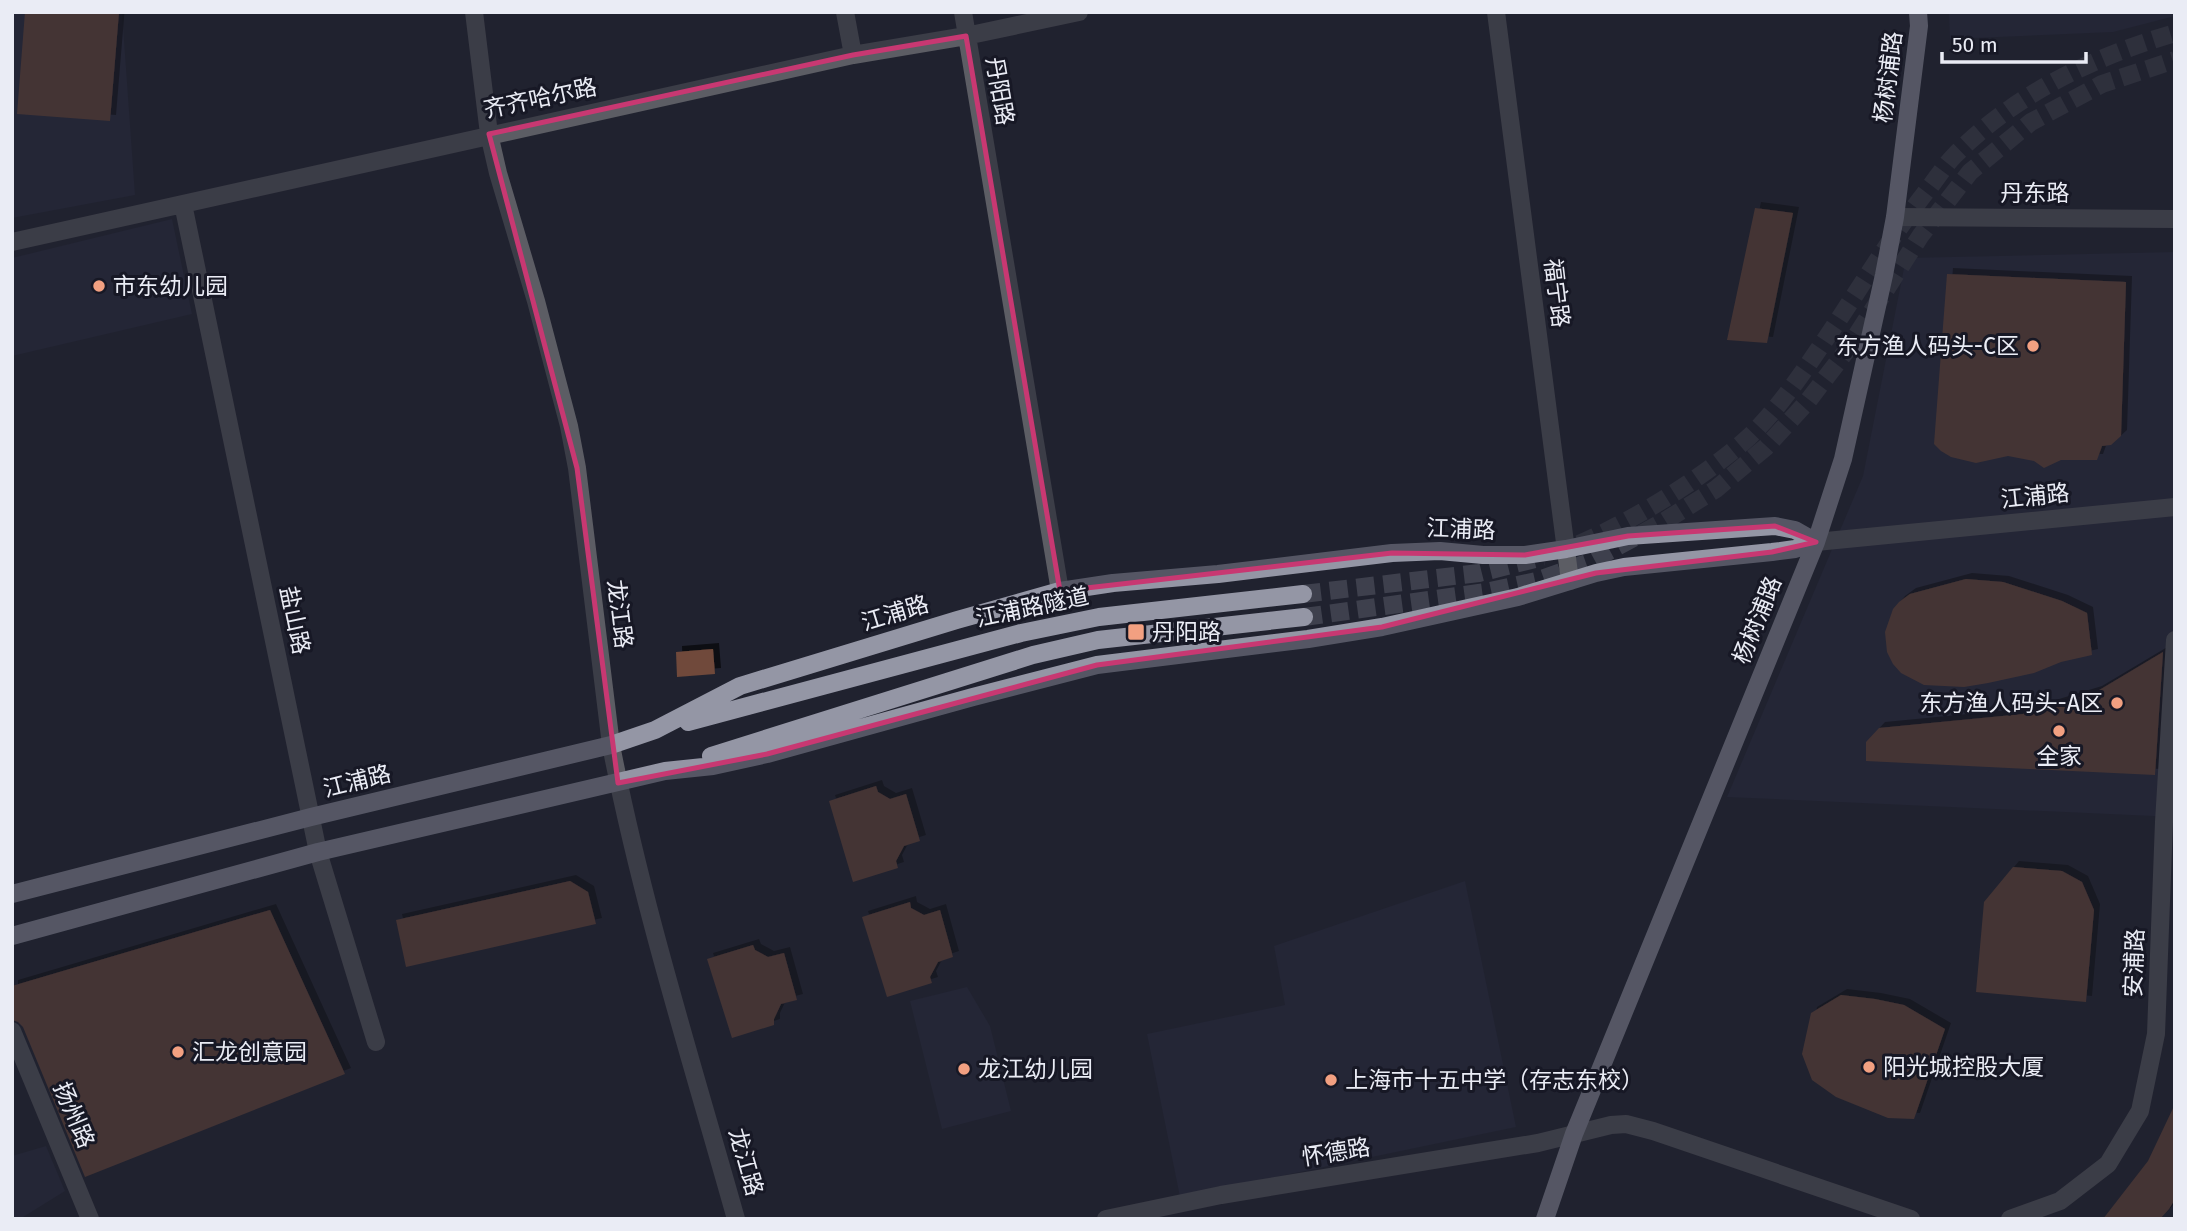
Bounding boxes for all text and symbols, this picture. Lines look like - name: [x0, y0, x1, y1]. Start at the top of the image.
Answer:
- scale bar: [1942, 21, 2086, 65]
- street label: 杨树浦路: [1868, 30, 1908, 124]
- text: 50 m: [1952, 32, 1998, 58]
- street label: 丹阳路: [980, 55, 1020, 127]
- street label: 齐齐哈尔路: [481, 72, 599, 124]
- street label: 丹东路: [2001, 179, 2070, 207]
- street label: 福宁路: [1539, 257, 1575, 329]
- place label: 市东幼儿园: [113, 272, 228, 300]
- marker: 市东幼儿园: [91, 278, 107, 294]
- place label: 东方渔人码头-C区: [1836, 332, 2019, 360]
- marker: 东方渔人码头-C区: [2025, 338, 2041, 354]
- street label: 江浦路: [1999, 478, 2071, 514]
- street label: 江浦路: [1426, 514, 1496, 544]
- street label: 杨树浦路: [1727, 572, 1787, 668]
- street label: 龙江路: [602, 578, 638, 650]
- street label: 江浦路隧道: [973, 581, 1091, 633]
- street label: 盐山路: [274, 583, 316, 657]
- street label: 江浦路: [858, 590, 932, 636]
- place label: 丹阳路: [1152, 618, 1221, 646]
- marker: 丹阳路: [1126, 622, 1146, 642]
- place label: 东方渔人码头-A区: [1920, 689, 2103, 717]
- marker: 东方渔人码头-A区: [2109, 695, 2125, 711]
- marker: 全家: [2051, 723, 2067, 739]
- place label: 全家: [2036, 742, 2082, 770]
- street label: 江浦路: [320, 759, 394, 803]
- street label: 安浦路: [2119, 928, 2149, 998]
- place label: 汇龙创意园: [192, 1038, 307, 1066]
- marker: 汇龙创意园: [170, 1044, 186, 1060]
- place label: 阳光城控股大厦: [1883, 1053, 2044, 1081]
- place label: 龙江幼儿园: [978, 1055, 1093, 1083]
- marker: 阳光城控股大厦: [1861, 1059, 1877, 1075]
- marker: 龙江幼儿园: [956, 1061, 972, 1077]
- place label: 上海市十五中学（存志东校）: [1345, 1066, 1644, 1094]
- marker: 上海市十五中学（存志东校）: [1323, 1072, 1339, 1088]
- street label: 扬州路: [48, 1078, 100, 1152]
- street label: 龙江路: [723, 1125, 769, 1199]
- street label: 怀德路: [1300, 1133, 1372, 1171]

